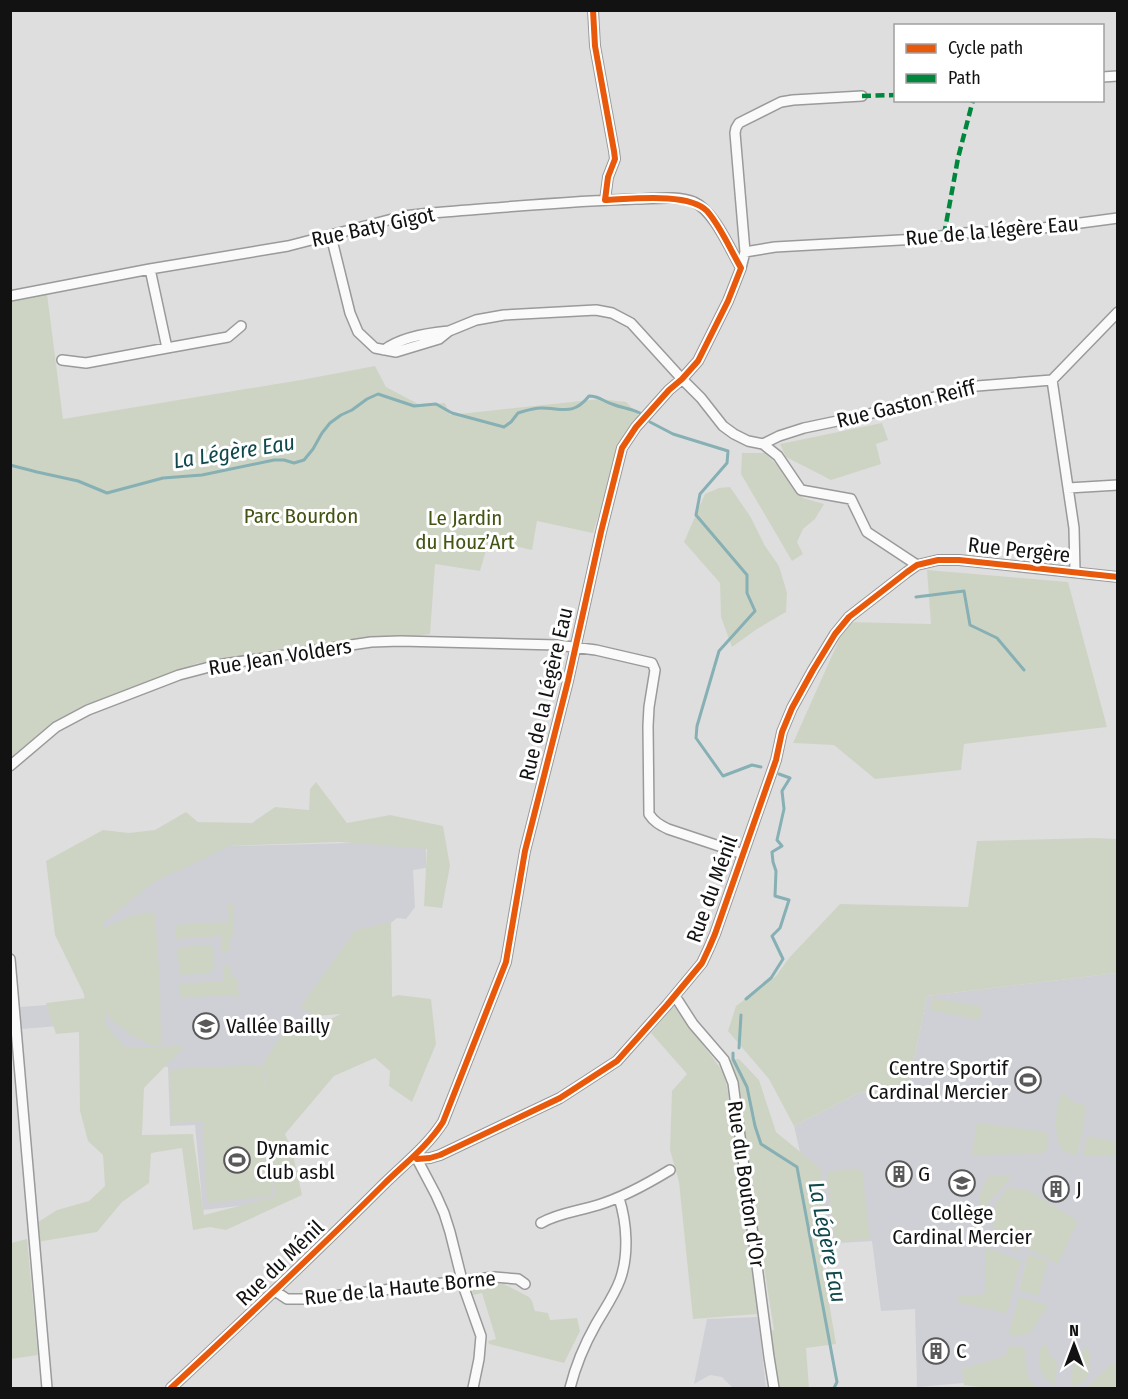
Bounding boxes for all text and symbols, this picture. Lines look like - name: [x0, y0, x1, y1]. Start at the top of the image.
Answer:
- legend: [894, 24, 1104, 102]
- text: Cycle path: [948, 37, 1023, 59]
- text: Path: [948, 67, 981, 89]
- street label: Rue Baty Gigot: [309, 201, 437, 253]
- street label: Rue de la légère Eau: [904, 210, 1080, 252]
- street label: Rue Gaston Reiff: [834, 374, 980, 434]
- water label: La Légère Eau: [172, 429, 297, 474]
- park label: Parc Bourdon: [244, 503, 358, 529]
- park label: Le Jardin du Houz’Art: [415, 505, 515, 555]
- street label: Rue Pergère: [967, 532, 1071, 568]
- street label: Rue de la Légère Eau: [513, 605, 579, 783]
- street label: Rue Jean Volders: [207, 633, 353, 681]
- street label: Rue du Ménil: [681, 831, 744, 946]
- school or university icon: Vallée Bailly: [191, 1011, 221, 1041]
- place label: Vallée Bailly: [226, 1013, 331, 1039]
- place label: Centre Sportif Cardinal Mercier: [868, 1055, 1010, 1105]
- sports icon: Centre Sportif Cardinal Mercier: [1013, 1065, 1043, 1095]
- street label: Rue du Bouton d'Or: [721, 1099, 771, 1270]
- place label: Dynamic Club asbl: [256, 1135, 335, 1185]
- sports icon: Dynamic Club asbl: [222, 1145, 252, 1175]
- building icon: G: [884, 1159, 914, 1189]
- place label: G: [918, 1161, 930, 1187]
- school or university icon: Collège Cardinal Mercier: [947, 1168, 977, 1198]
- building icon: J: [1041, 1174, 1071, 1204]
- place label: J: [1076, 1176, 1082, 1202]
- water label: La Légère Eau: [803, 1179, 852, 1305]
- place label: Collège Cardinal Mercier: [892, 1200, 1033, 1250]
- street label: Rue du Ménil: [231, 1214, 330, 1311]
- street label: Rue de la Haute Borne: [303, 1265, 497, 1311]
- north arrow: [1044, 1315, 1104, 1375]
- text: N: [1069, 1321, 1079, 1340]
- building icon: C: [921, 1336, 951, 1366]
- place label: C: [956, 1338, 967, 1364]

